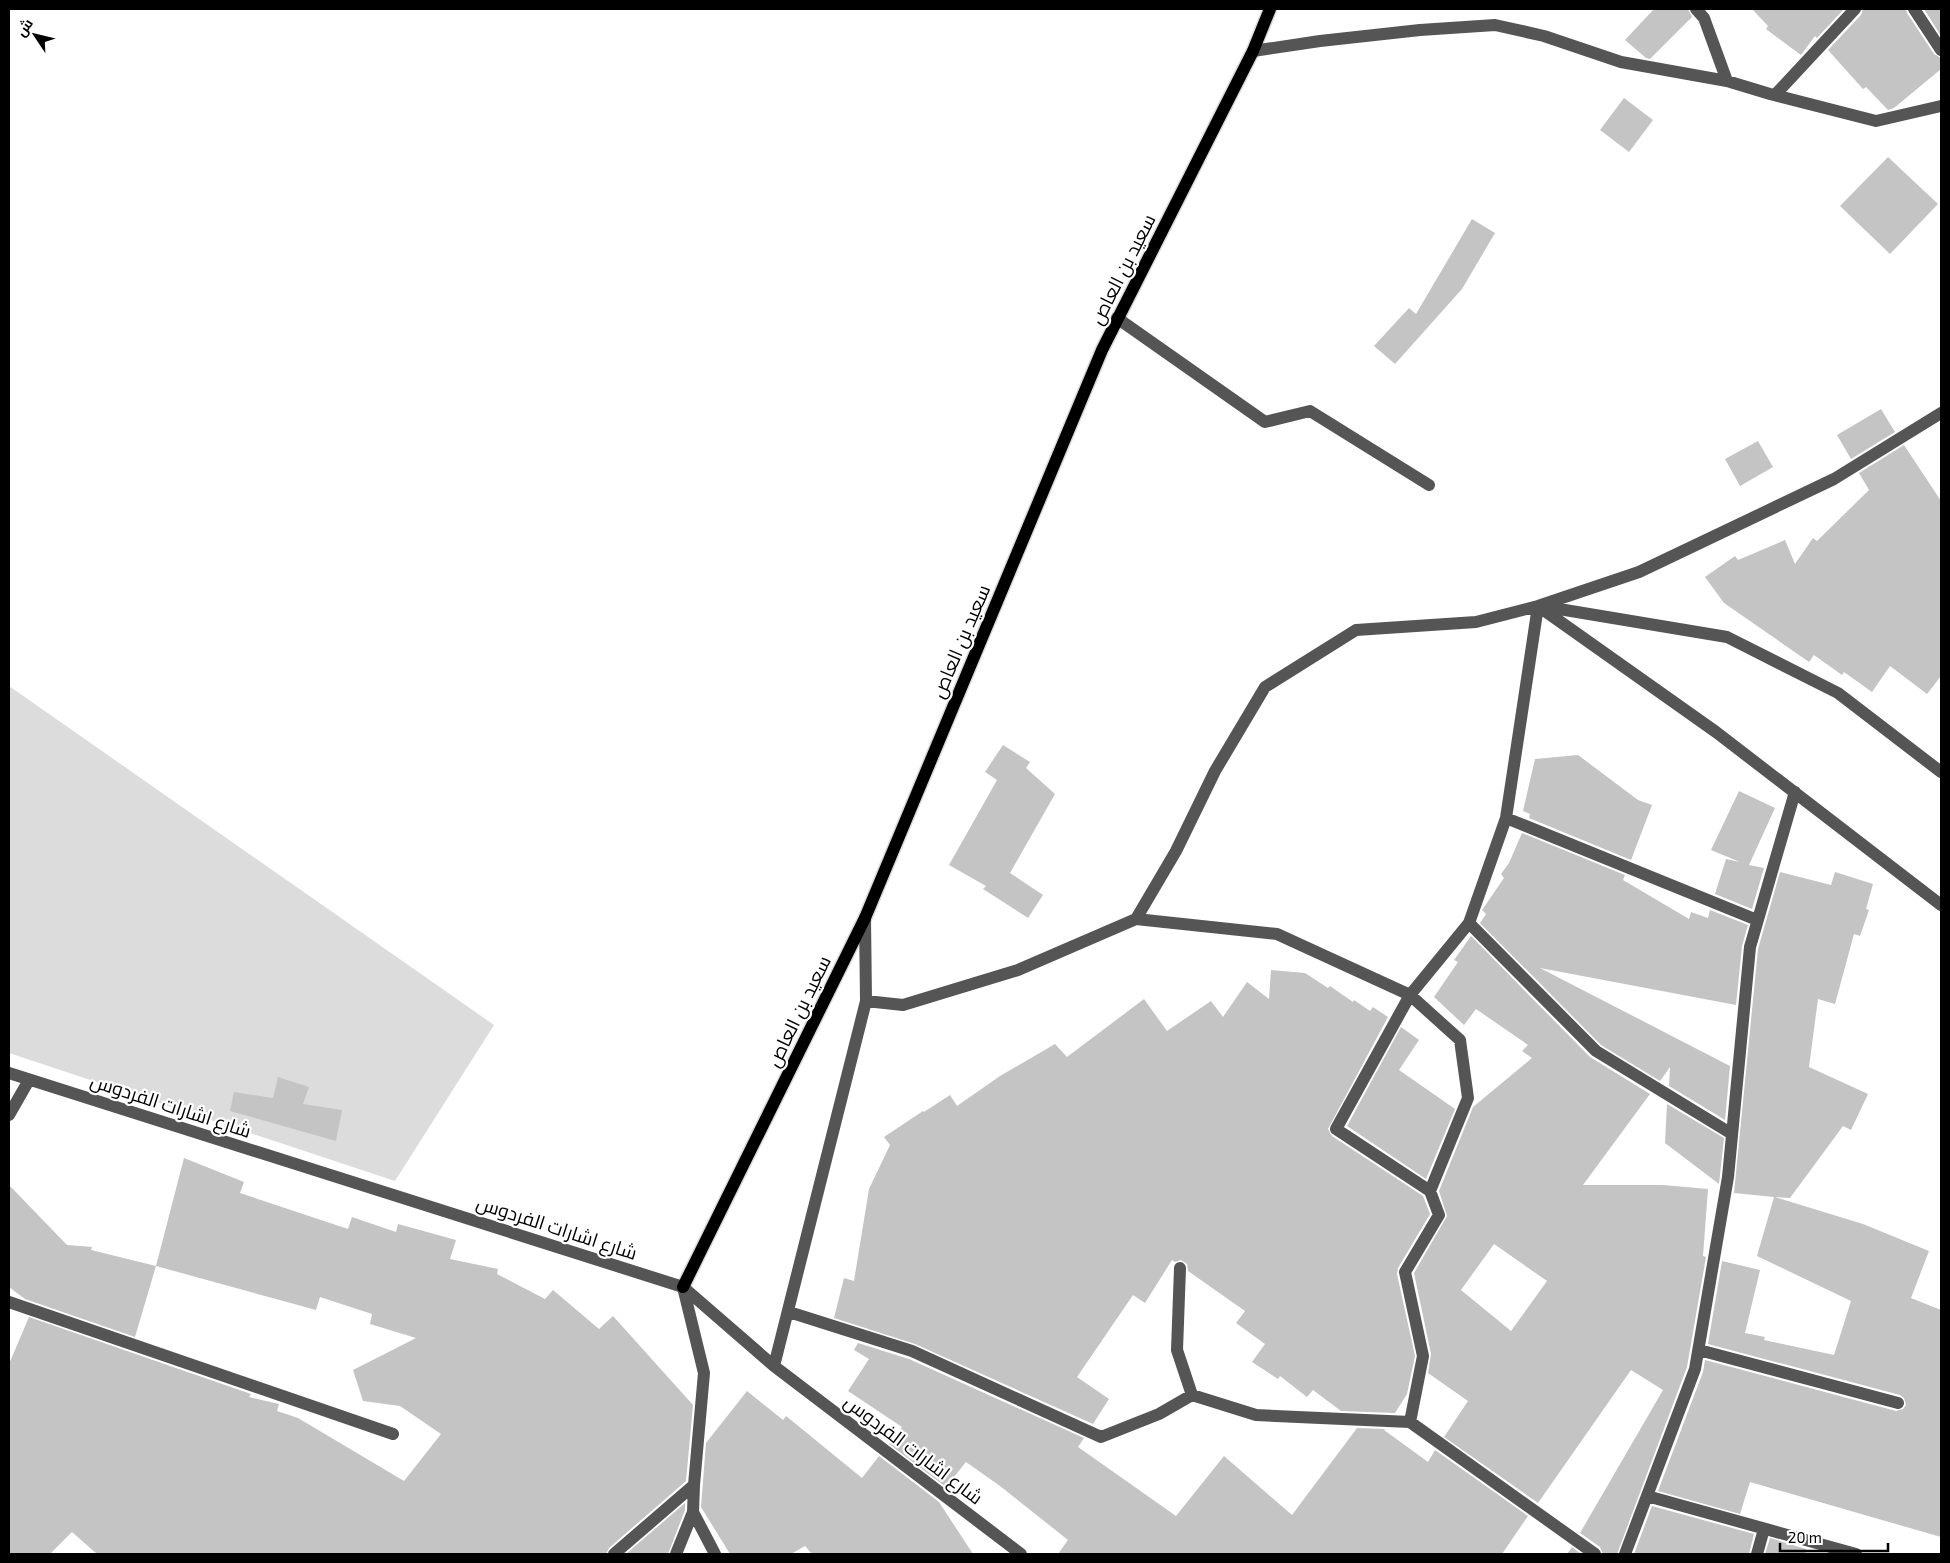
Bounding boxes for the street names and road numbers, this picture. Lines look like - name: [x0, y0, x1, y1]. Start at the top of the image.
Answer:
- street label: سعيد بن العاص: [1084, 210, 1161, 329]
- street label: سعيد بن العاص: [926, 581, 995, 702]
- street label: سعيد بن العاص: [761, 952, 836, 1071]
- street label: شارع اشارات الفردوس: [87, 1068, 254, 1145]
- street label: شارع اشارات الفردوس: [473, 1190, 640, 1267]
- street label: شارع اشارات الفردوس: [838, 1389, 988, 1511]

